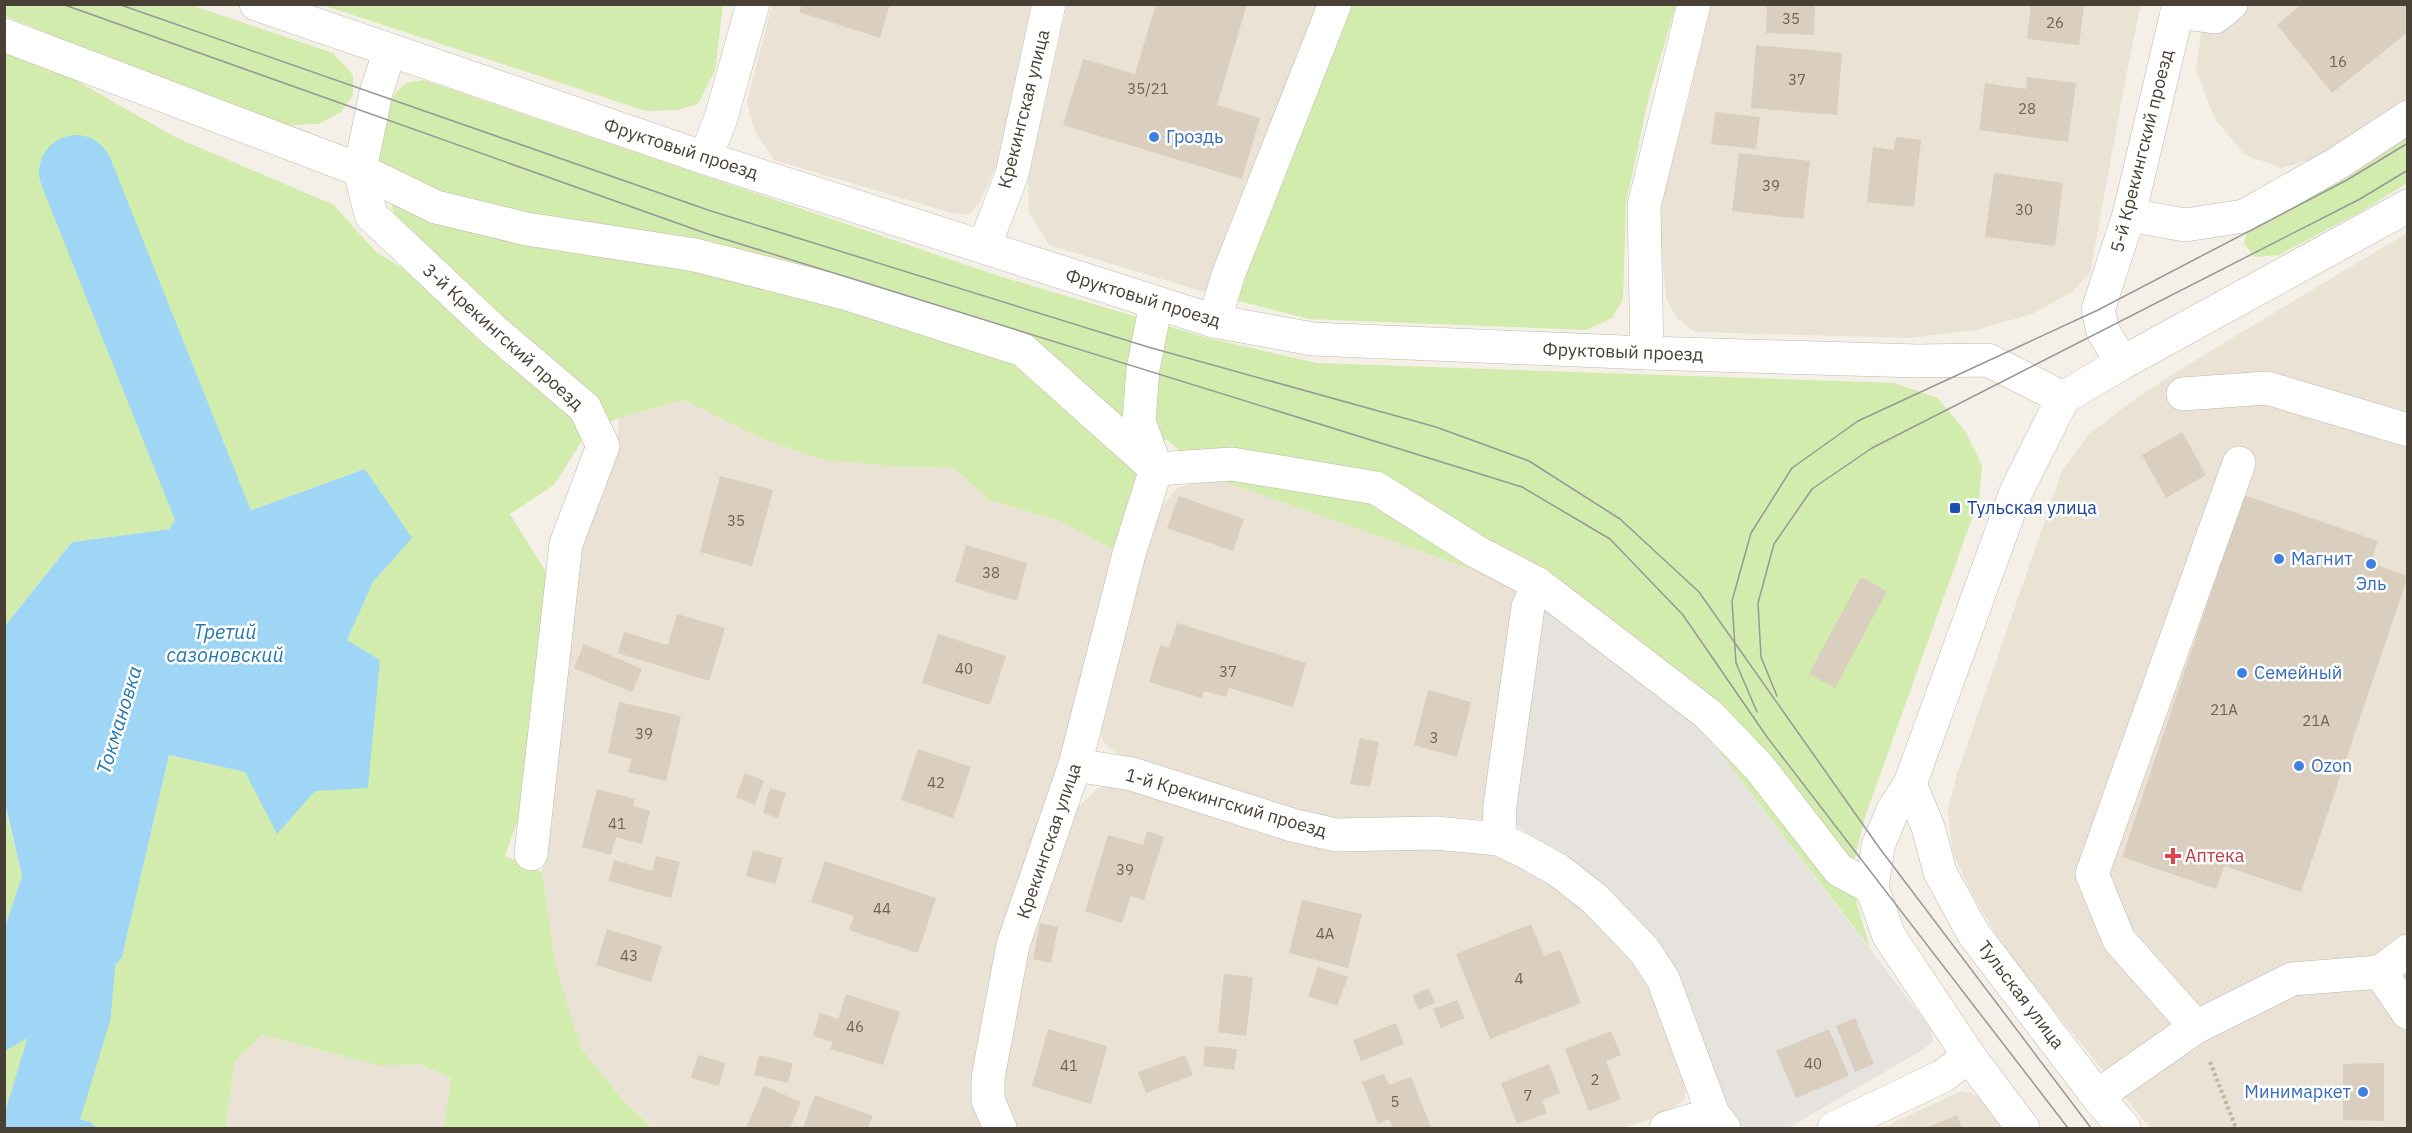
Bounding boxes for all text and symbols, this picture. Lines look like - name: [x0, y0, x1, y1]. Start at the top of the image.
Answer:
- house number: 35: [1782, 9, 1800, 28]
- house number: 26: [2046, 13, 2064, 32]
- street label: Крекингская улица: [993, 27, 1054, 191]
- street label: 5-й Крекингский проезд: [2105, 47, 2178, 255]
- house number: 16: [2329, 52, 2347, 71]
- house number: 37: [1788, 70, 1806, 89]
- house number: 35/21: [1127, 79, 1169, 98]
- house number: 28: [2018, 99, 2036, 118]
- street label: Фруктовый проезд: [601, 113, 762, 184]
- place label: Гроздь: [1166, 125, 1223, 148]
- marker: Гроздь: [1147, 130, 1161, 144]
- house number: 39: [1762, 176, 1780, 195]
- house number: 30: [2015, 200, 2033, 219]
- street label: 3-й Крекингский проезд: [418, 258, 589, 415]
- street label: Фруктовый проезд: [1063, 263, 1224, 332]
- street label: Фруктовый проезд: [1542, 337, 1704, 366]
- place label: Тульская улица: [1967, 496, 2097, 519]
- marker: Тульская улица: [1948, 501, 1962, 515]
- house number: 35: [727, 511, 745, 530]
- place label: Магнит: [2291, 547, 2353, 570]
- marker: Магнит: [2272, 552, 2286, 566]
- marker: Эль: [2364, 557, 2378, 571]
- house number: 38: [982, 563, 1000, 582]
- place label: Эль: [2356, 572, 2386, 595]
- water label: Третий сазоновский: [166, 618, 284, 668]
- house number: 40: [955, 659, 973, 678]
- place label: Семейный: [2254, 661, 2342, 684]
- house number: 37: [1219, 662, 1237, 681]
- water label: Токмановка: [89, 663, 148, 777]
- marker: Семейный: [2235, 666, 2249, 680]
- house number: 21А: [2210, 700, 2238, 719]
- house number: 21А: [2302, 711, 2330, 730]
- house number: 39: [635, 724, 653, 743]
- house number: 3: [1429, 728, 1439, 747]
- place label: Ozon: [2311, 754, 2352, 777]
- marker: Ozon: [2292, 759, 2306, 773]
- street label: Крекингская улица: [1011, 760, 1086, 922]
- street label: 1-й Крекингский проезд: [1123, 763, 1330, 842]
- house number: 42: [927, 773, 945, 792]
- house number: 41: [608, 814, 626, 833]
- place label: Аптека: [2185, 844, 2245, 867]
- marker: Аптека: [2166, 849, 2180, 863]
- house number: 39: [1116, 860, 1134, 879]
- house number: 44: [873, 899, 891, 918]
- house number: 4А: [1316, 924, 1335, 943]
- street label: Тульская улица: [1973, 936, 2070, 1054]
- house number: 43: [620, 946, 638, 965]
- house number: 4: [1514, 969, 1524, 988]
- house number: 46: [846, 1017, 864, 1036]
- house number: 40: [1804, 1054, 1822, 1073]
- house number: 41: [1060, 1056, 1078, 1075]
- house number: 2: [1590, 1070, 1600, 1089]
- place label: Минимаркет: [2244, 1080, 2351, 1103]
- marker: Минимаркет: [2356, 1085, 2370, 1099]
- house number: 7: [1523, 1086, 1533, 1105]
- house number: 5: [1390, 1092, 1400, 1111]

